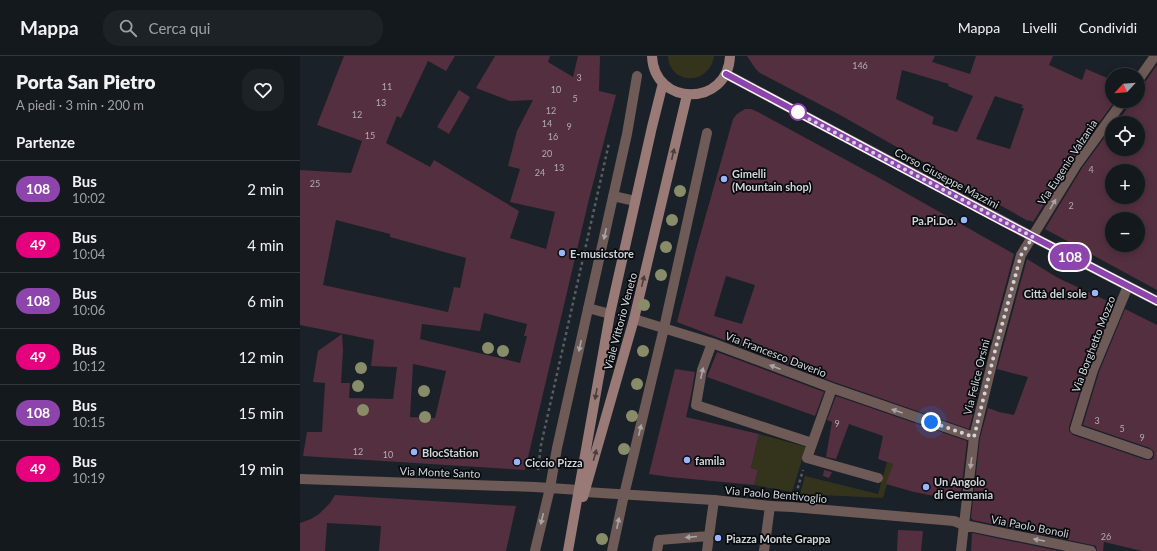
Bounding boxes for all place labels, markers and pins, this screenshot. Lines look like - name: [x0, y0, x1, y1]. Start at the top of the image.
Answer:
- unlabelled marker: [789, 103, 807, 121]
- place label: Gimelli (Mountain shop): [732, 167, 812, 193]
- marker: Gimelli (Mountain shop): [719, 174, 729, 184]
- place label: Pa.Pi.Do.: [912, 214, 956, 227]
- marker: Pa.Pi.Do.: [959, 215, 969, 225]
- place label: E-musicstore: [570, 247, 634, 260]
- marker: E-musicstore: [557, 248, 567, 258]
- place label: Città del sole: [1024, 287, 1087, 300]
- marker: Città del sole: [1090, 288, 1100, 298]
- place label: BlocStation: [422, 446, 478, 459]
- marker: BlocStation: [409, 447, 419, 457]
- place label: famila: [695, 454, 725, 467]
- marker: famila: [682, 455, 692, 465]
- place label: Ciccio Pizza: [525, 456, 583, 469]
- marker: Ciccio Pizza: [512, 457, 522, 467]
- place label: Un Angolo di Germania: [934, 475, 993, 501]
- marker: Un Angolo di Germania: [921, 482, 931, 492]
- place label: Piazza Monte Grappa: [726, 532, 830, 545]
- marker: Piazza Monte Grappa: [713, 533, 723, 543]

